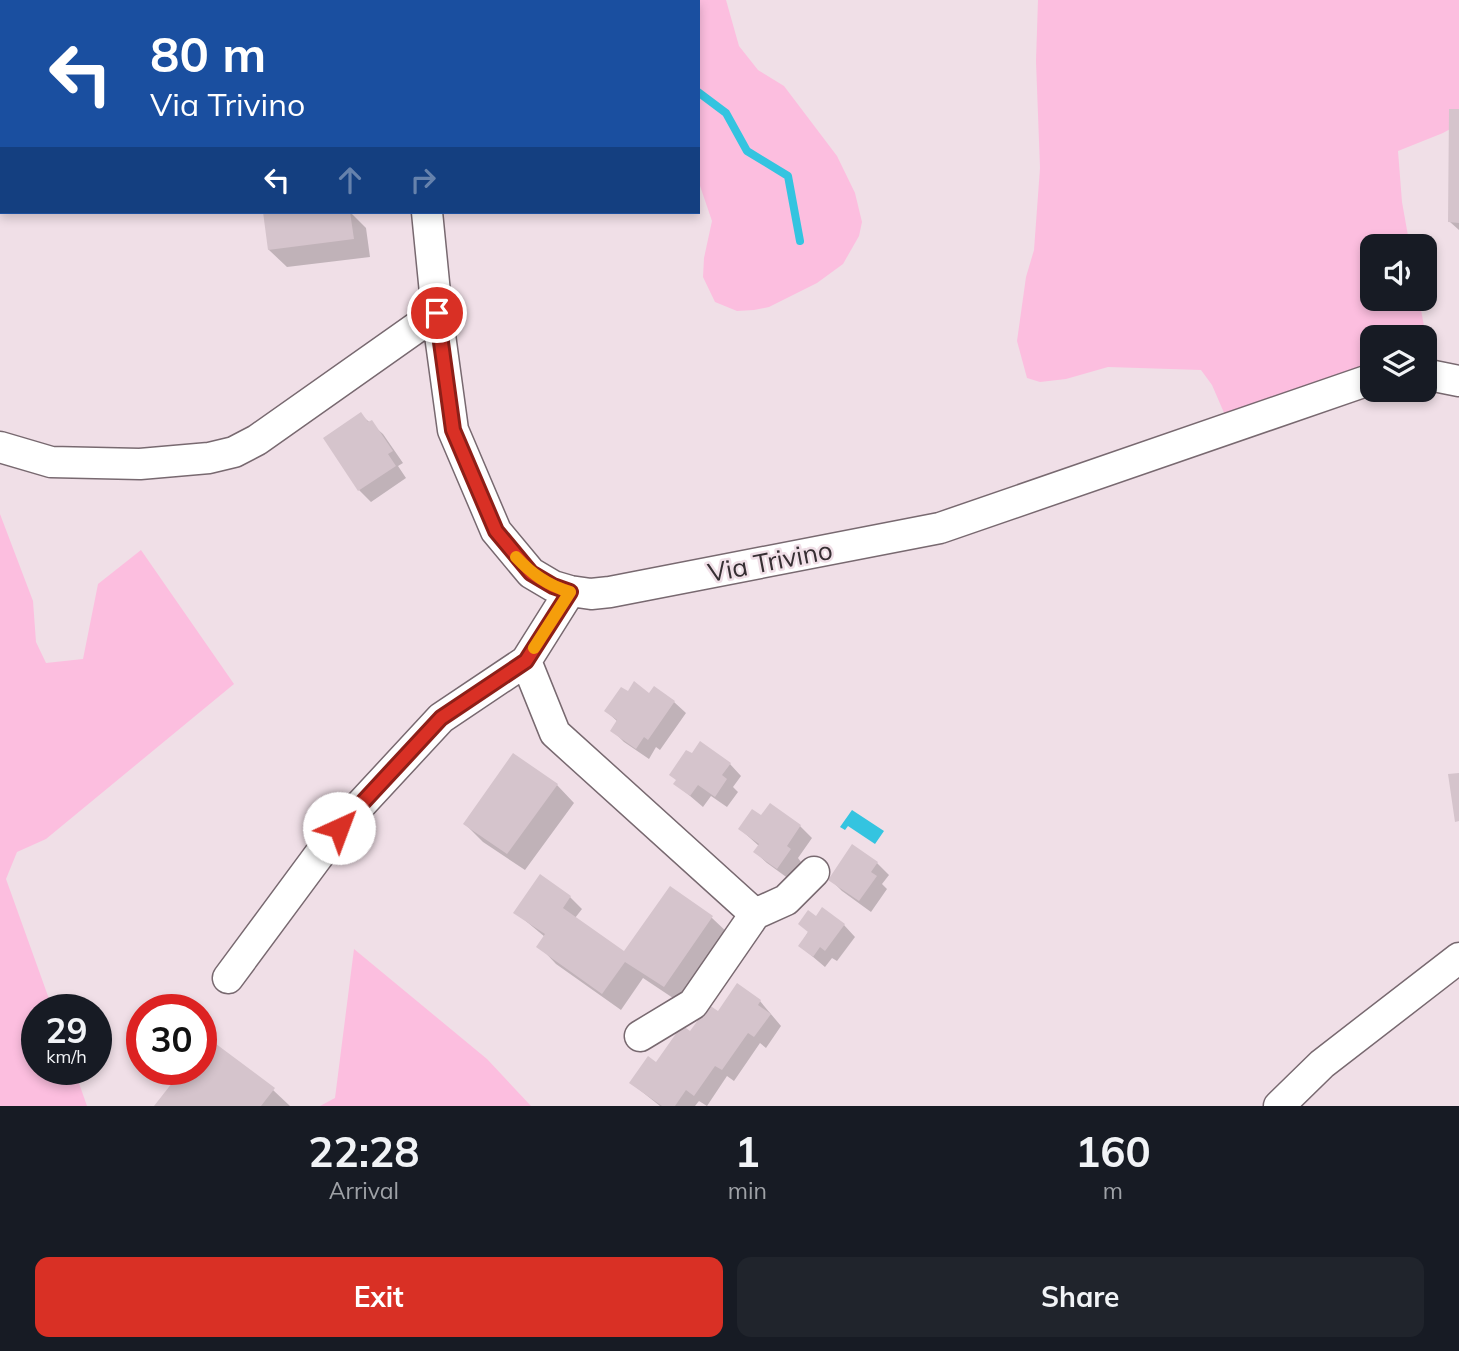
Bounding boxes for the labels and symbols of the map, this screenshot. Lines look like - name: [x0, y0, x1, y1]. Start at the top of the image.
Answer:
- pin: [407, 283, 467, 343]
- street label: Via Trivino: [705, 533, 835, 589]
- position arrow: [302, 791, 376, 865]
- speed limit sign: 30: [126, 994, 217, 1085]

